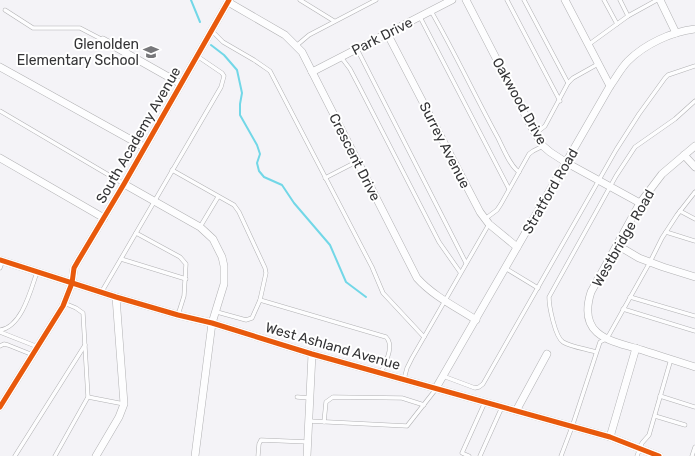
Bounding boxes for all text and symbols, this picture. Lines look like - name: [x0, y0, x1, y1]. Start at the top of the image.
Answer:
- street label: Park Drive: [349, 14, 416, 59]
- place label: Glenolden Elementary School: [17, 36, 139, 69]
- school or university icon: Glenolden Elementary School: [142, 43, 160, 61]
- street label: Oakwood Drive: [489, 55, 551, 148]
- street label: South Academy Avenue: [92, 64, 185, 207]
- street label: Surrey Avenue: [415, 99, 474, 191]
- street label: Crescent Drive: [325, 111, 384, 204]
- street label: Stratford Road: [519, 145, 582, 237]
- street label: Westbridge Road: [589, 187, 658, 290]
- street label: West Ashland Avenue: [263, 319, 402, 374]

